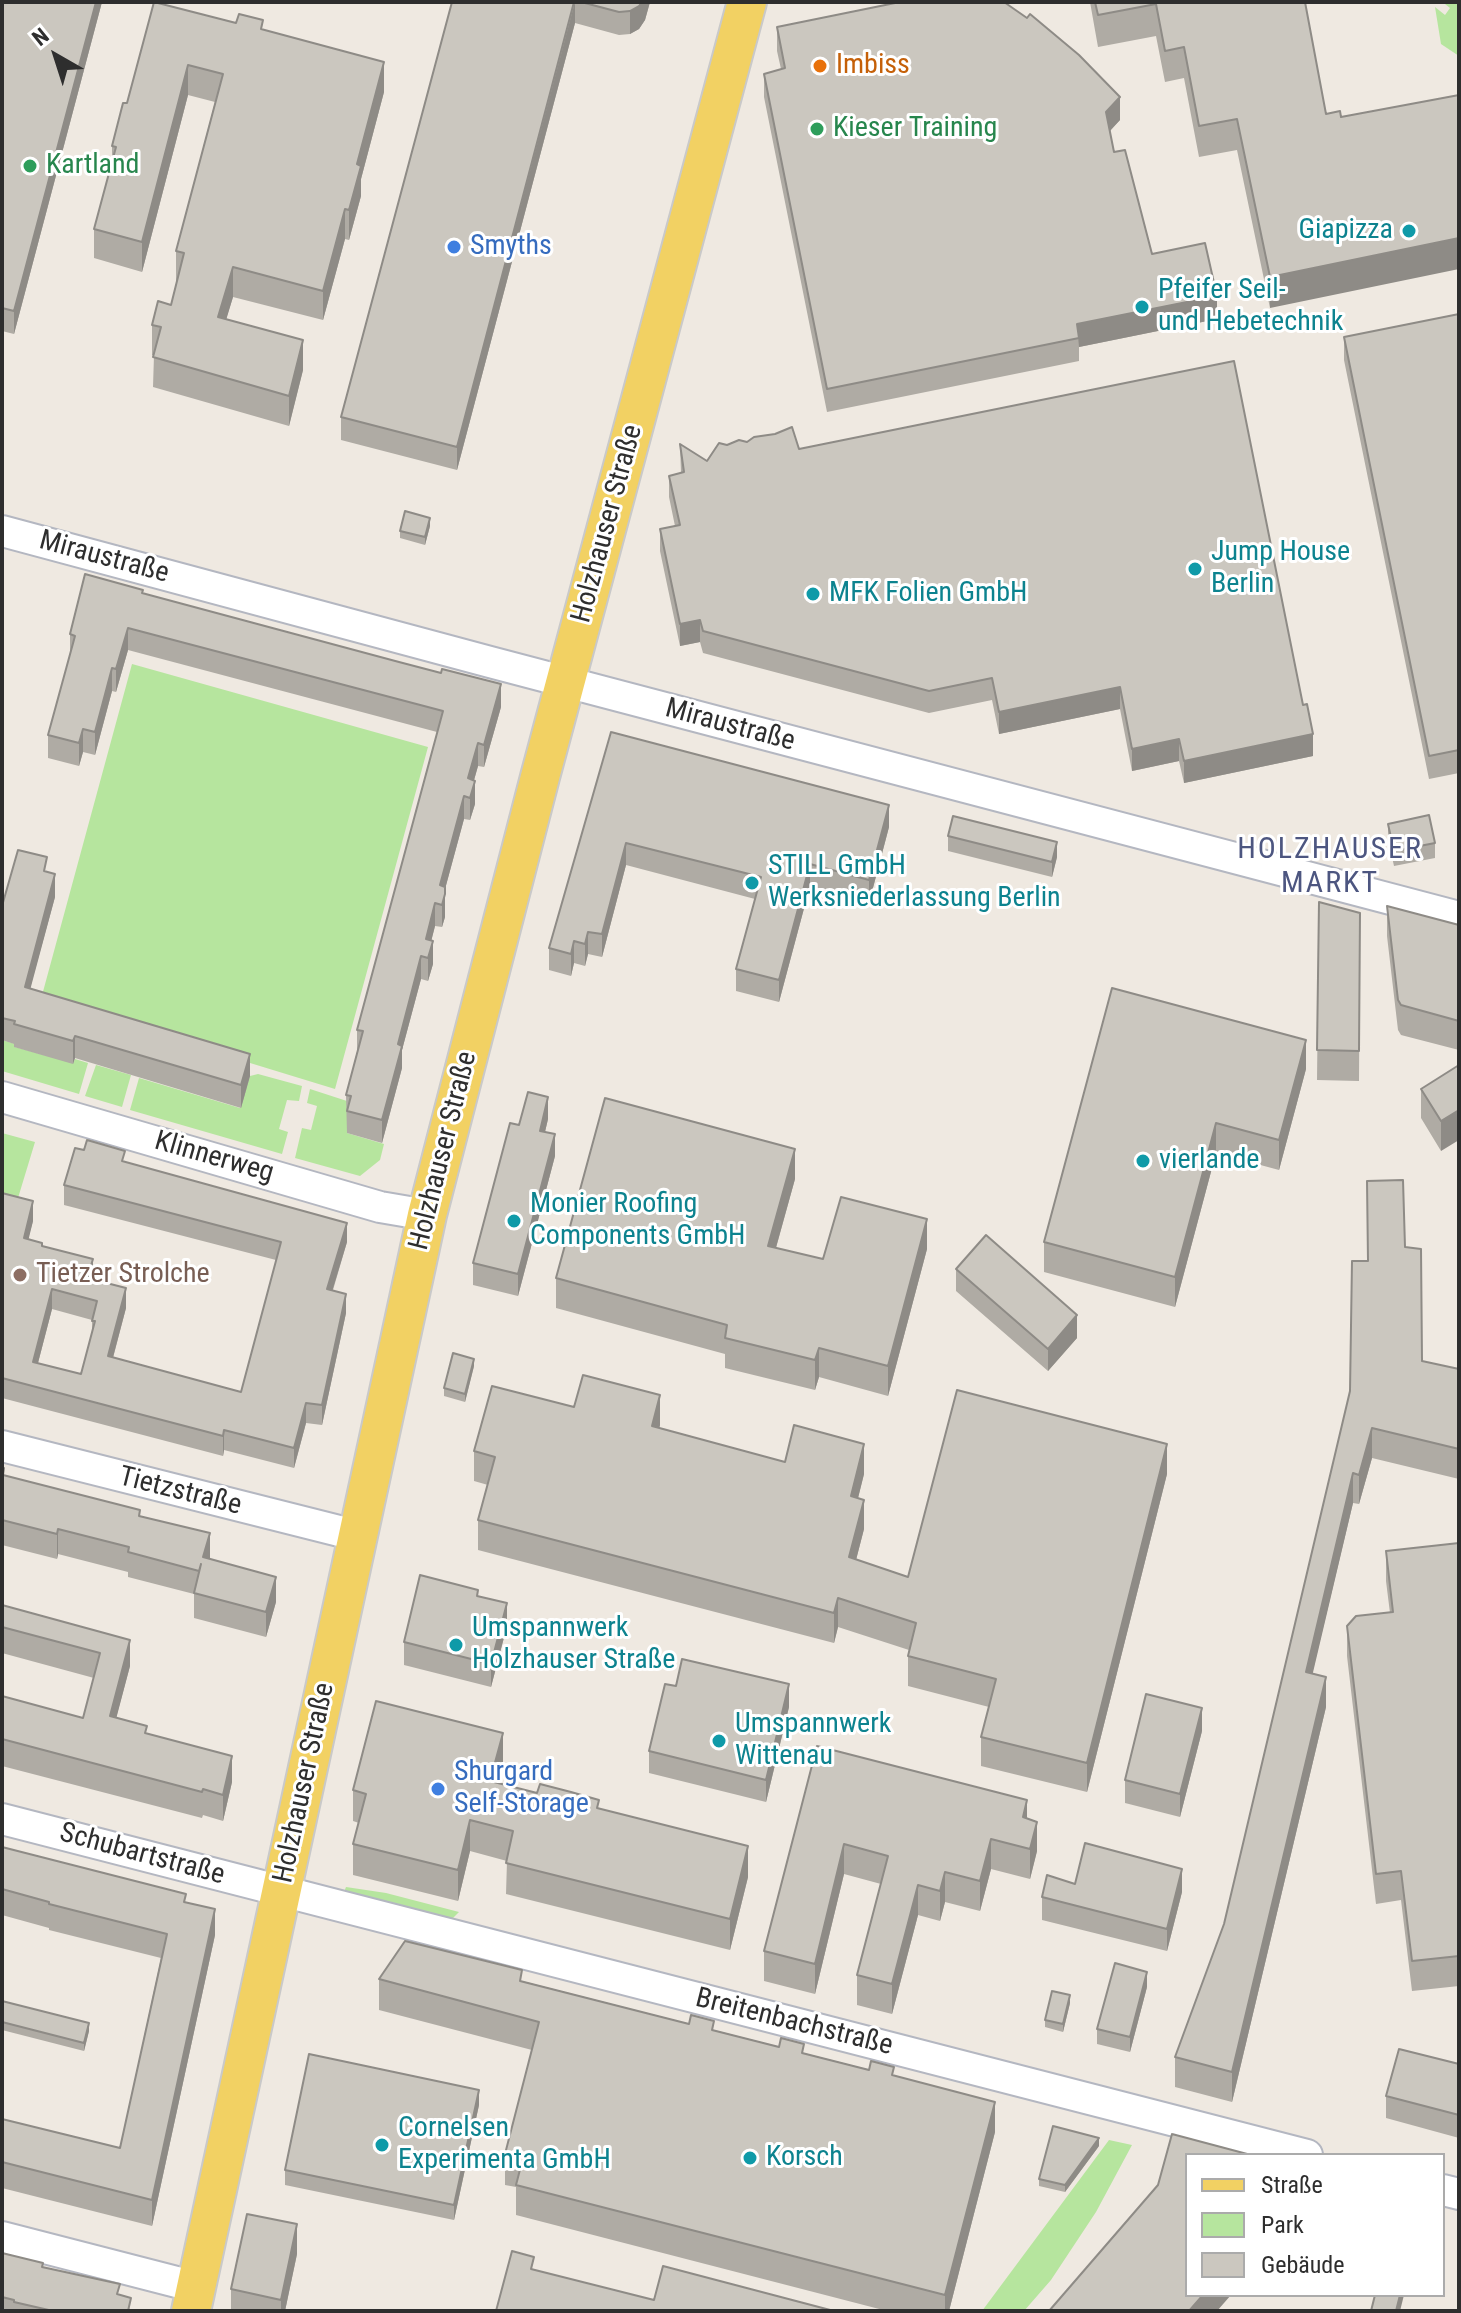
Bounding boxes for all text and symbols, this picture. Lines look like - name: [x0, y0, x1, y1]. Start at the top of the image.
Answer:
- north arrow: [16, 16, 96, 96]
- text: N: [27, 23, 54, 51]
- place label: Imbiss: [836, 49, 910, 83]
- marker: Imbiss: [811, 57, 829, 75]
- place label: Kieser Training: [833, 112, 997, 146]
- marker: Kieser Training: [808, 120, 826, 138]
- place label: Kartland: [46, 149, 139, 183]
- marker: Kartland: [21, 157, 39, 175]
- place label: Giapizza: [1298, 214, 1393, 248]
- marker: Giapizza: [1400, 222, 1418, 240]
- place label: Smyths: [470, 230, 552, 264]
- marker: Smyths: [445, 238, 463, 256]
- place label: Pfeifer Seil- und Hebetechnik: [1158, 274, 1343, 340]
- marker: Pfeifer Seil- und Hebetechnik: [1133, 298, 1151, 316]
- street label: Holzhauser Straße: [565, 421, 651, 627]
- street label: Miraustraße: [36, 525, 172, 591]
- place label: Jump House Berlin: [1211, 536, 1350, 602]
- marker: Jump House Berlin: [1186, 560, 1204, 578]
- place label: MFK Folien GmbH: [829, 577, 1027, 611]
- marker: MFK Folien GmbH: [804, 585, 822, 603]
- street label: Miraustraße: [662, 693, 798, 759]
- district label: HOLZHAUSER MARKT: [1237, 832, 1423, 902]
- place label: STILL GmbH Werksniederlassung Berlin: [768, 850, 1061, 916]
- marker: STILL GmbH Werksniederlassung Berlin: [743, 874, 761, 892]
- street label: Holzhauser Straße: [403, 1048, 485, 1254]
- street label: Klinnerweg: [151, 1125, 277, 1191]
- place label: vierlande: [1159, 1144, 1259, 1178]
- marker: vierlande: [1134, 1152, 1152, 1170]
- place label: Monier Roofing Components GmbH: [530, 1188, 745, 1254]
- marker: Monier Roofing Components GmbH: [505, 1212, 523, 1230]
- place label: Tietzer Strolche: [36, 1258, 210, 1292]
- marker: Tietzer Strolche: [11, 1266, 29, 1284]
- street label: Tietzstraße: [115, 1461, 245, 1523]
- place label: Umspannwerk Holzhauser Straße: [472, 1612, 675, 1678]
- marker: Umspannwerk Holzhauser Straße: [447, 1636, 465, 1654]
- street label: Holzhauser Straße: [267, 1680, 343, 1886]
- place label: Umspannwerk Wittenau: [735, 1708, 891, 1774]
- marker: Umspannwerk Wittenau: [710, 1732, 728, 1750]
- place label: Shurgard Self-Storage: [454, 1756, 589, 1822]
- marker: Shurgard Self-Storage: [429, 1780, 447, 1798]
- street label: Schubartstraße: [56, 1817, 228, 1893]
- street label: Breitenbachstraße: [692, 1982, 896, 2064]
- place label: Cornelsen Experimenta GmbH: [398, 2112, 611, 2178]
- marker: Cornelsen Experimenta GmbH: [373, 2136, 391, 2154]
- place label: Korsch: [766, 2141, 843, 2175]
- marker: Korsch: [741, 2149, 759, 2167]
- legend: [1185, 2153, 1445, 2297]
- text: Straße: [1261, 2171, 1323, 2199]
- text: Park: [1261, 2211, 1304, 2239]
- text: Gebäude: [1261, 2251, 1345, 2279]

